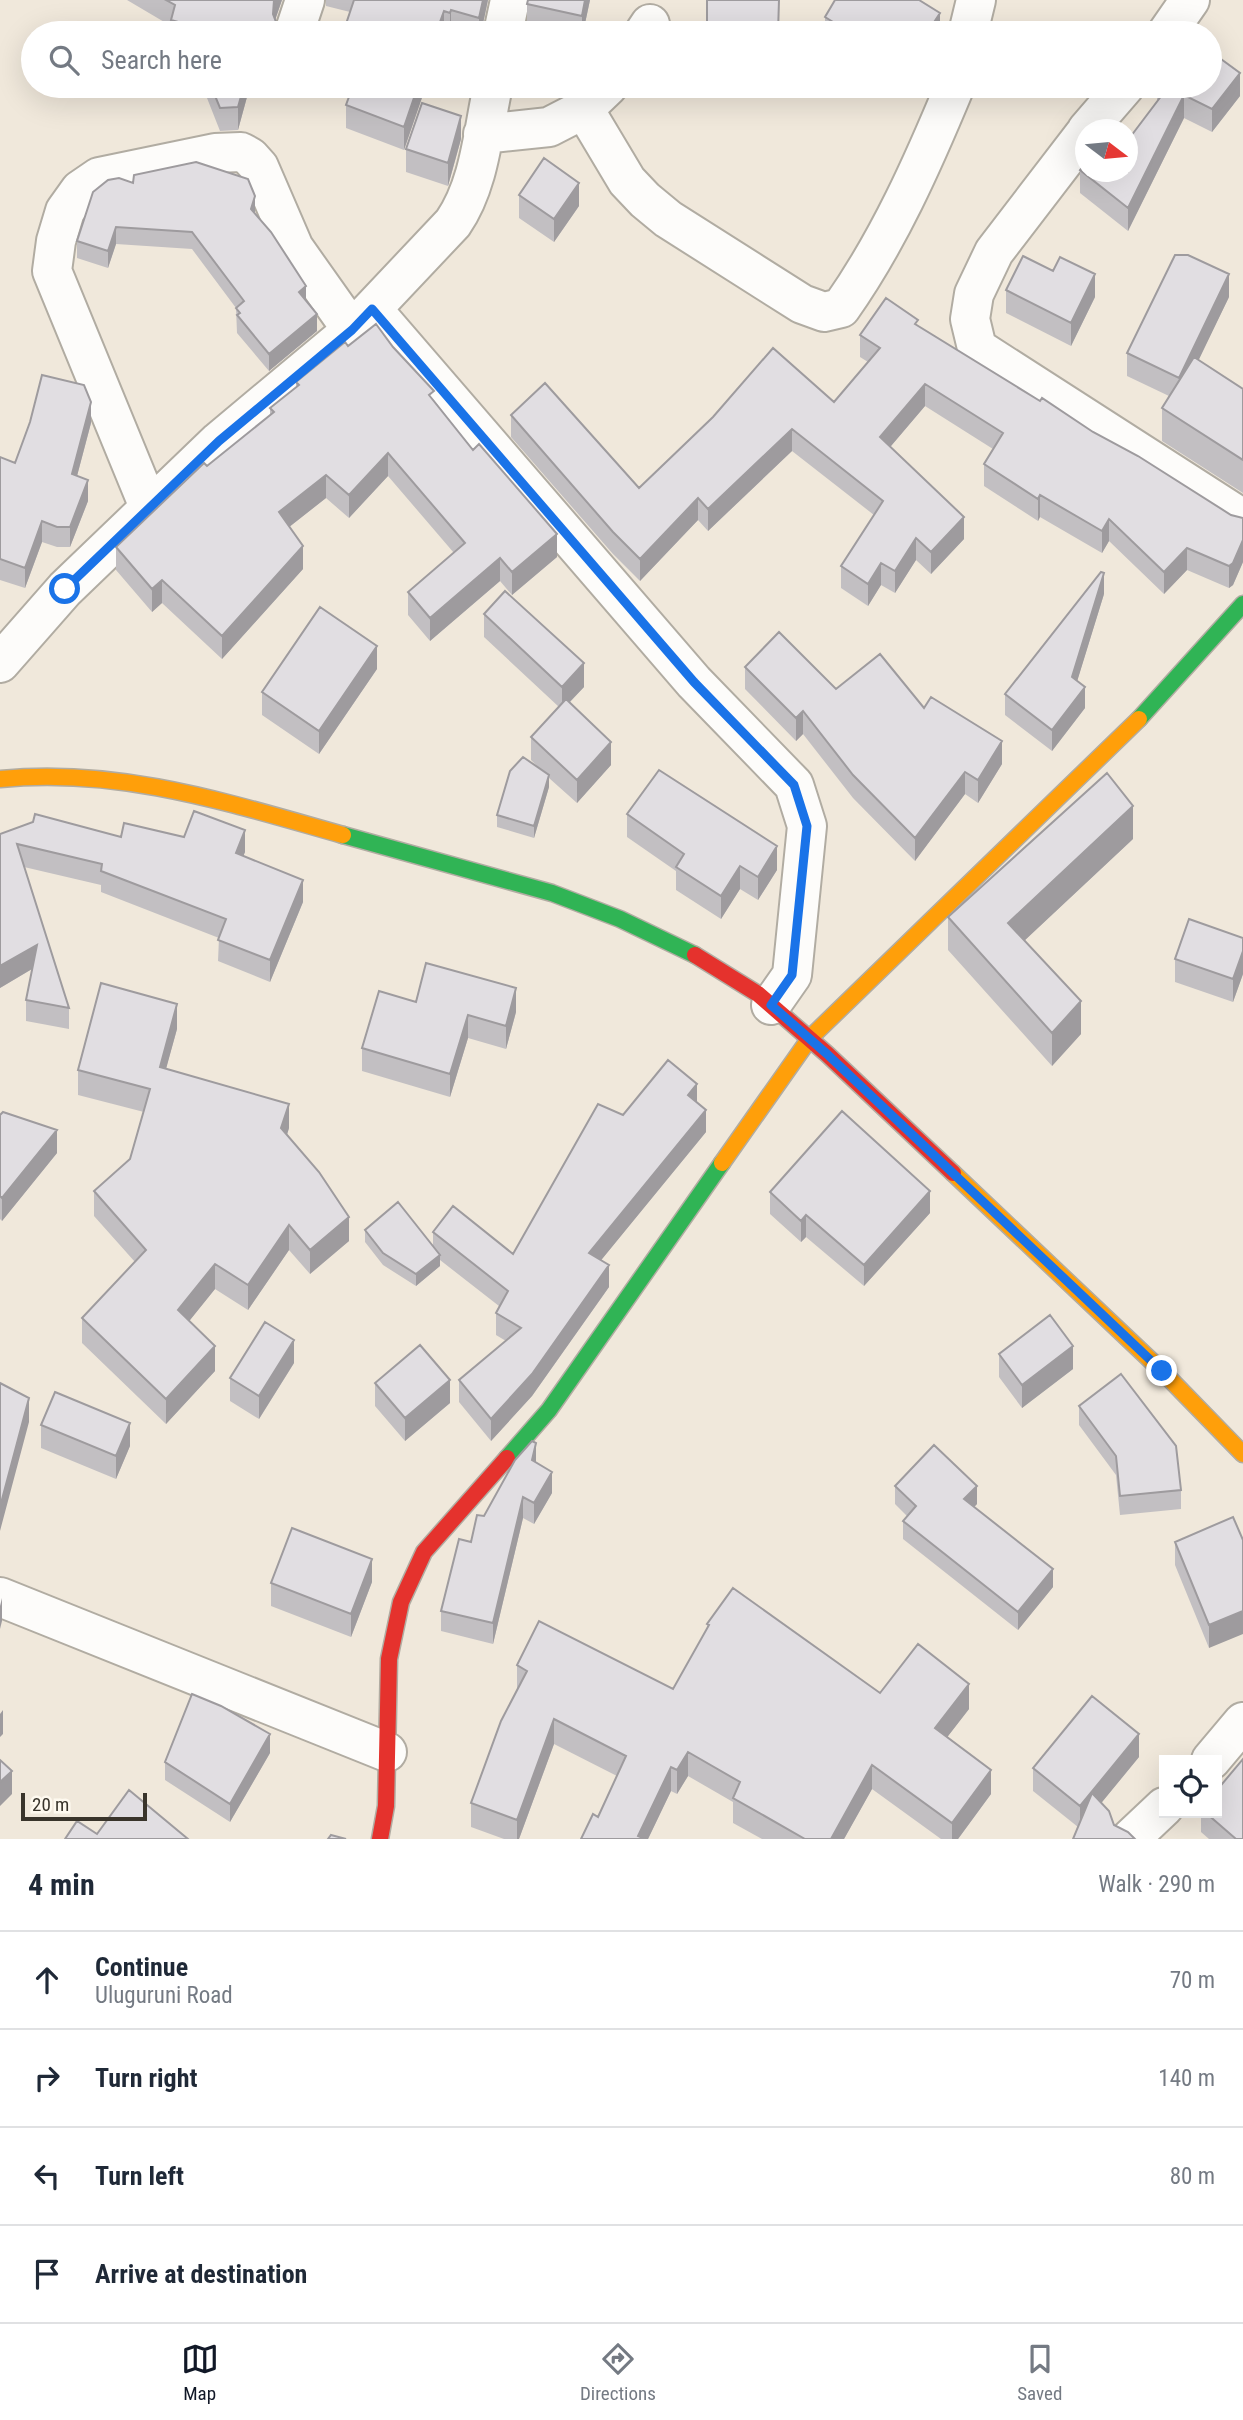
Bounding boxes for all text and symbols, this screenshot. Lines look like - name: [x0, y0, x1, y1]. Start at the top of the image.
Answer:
- search box: [21, 21, 1222, 98]
- icon: search: [45, 41, 83, 79]
- text: Search here: [101, 45, 222, 75]
- north arrow: [1075, 119, 1138, 182]
- route start: [49, 573, 80, 604]
- route end: [1146, 1355, 1177, 1386]
- map controls: [1159, 1755, 1222, 1818]
- button: locate: [1159, 1755, 1222, 1818]
- scale bar: [21, 1790, 147, 1822]
- text: 20 m: [32, 1793, 69, 1816]
- text: 4 min: [28, 1867, 95, 1902]
- text: Walk · 290 m: [1098, 1871, 1215, 1898]
- text: Continue: [95, 1952, 188, 1982]
- icon: ahead: [28, 1961, 66, 1999]
- text: 70 m: [1170, 1967, 1215, 1994]
- text: Uluguruni Road: [95, 1982, 233, 2009]
- icon: right: [28, 2059, 66, 2097]
- text: Turn right: [95, 2063, 197, 2093]
- text: 140 m: [1158, 2065, 1215, 2092]
- icon: left: [28, 2157, 66, 2195]
- text: Turn left: [95, 2161, 184, 2191]
- text: 80 m: [1170, 2163, 1215, 2190]
- icon: arrive: [28, 2255, 66, 2293]
- text: Arrive at destination: [95, 2259, 307, 2289]
- tab: Map: [181, 2340, 219, 2405]
- tab: Directions: [580, 2340, 656, 2405]
- tab: Saved: [1017, 2340, 1062, 2405]

